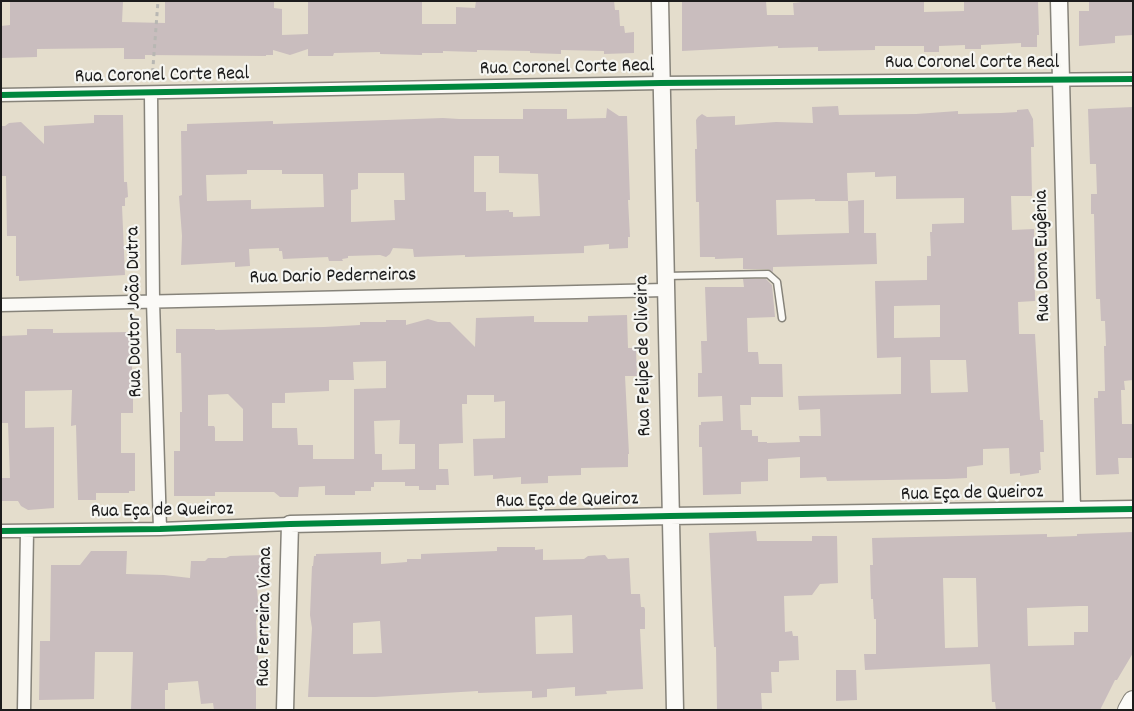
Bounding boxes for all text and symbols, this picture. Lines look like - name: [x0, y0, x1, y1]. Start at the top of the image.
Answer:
- street label: Rua Coronel Corte Real: [885, 52, 1059, 76]
- street label: Rua Coronel Corte Real: [480, 55, 654, 83]
- street label: Rua Coronel Corte Real: [75, 63, 249, 91]
- street label: Rua Dona Eugênia: [1031, 190, 1057, 322]
- street label: Rua Doutor João Dutra: [123, 226, 149, 398]
- street label: Rua Dario Pederneiras: [249, 265, 417, 291]
- street label: Rua Felipe de Oliveira: [632, 275, 658, 437]
- street label: Rua Eça de Queiroz: [900, 482, 1044, 508]
- street label: Rua Eça de Queiroz: [495, 489, 639, 515]
- street label: Rua Eça de Queiroz: [90, 499, 234, 525]
- street label: Rua Ferreira Viana: [253, 547, 279, 687]

